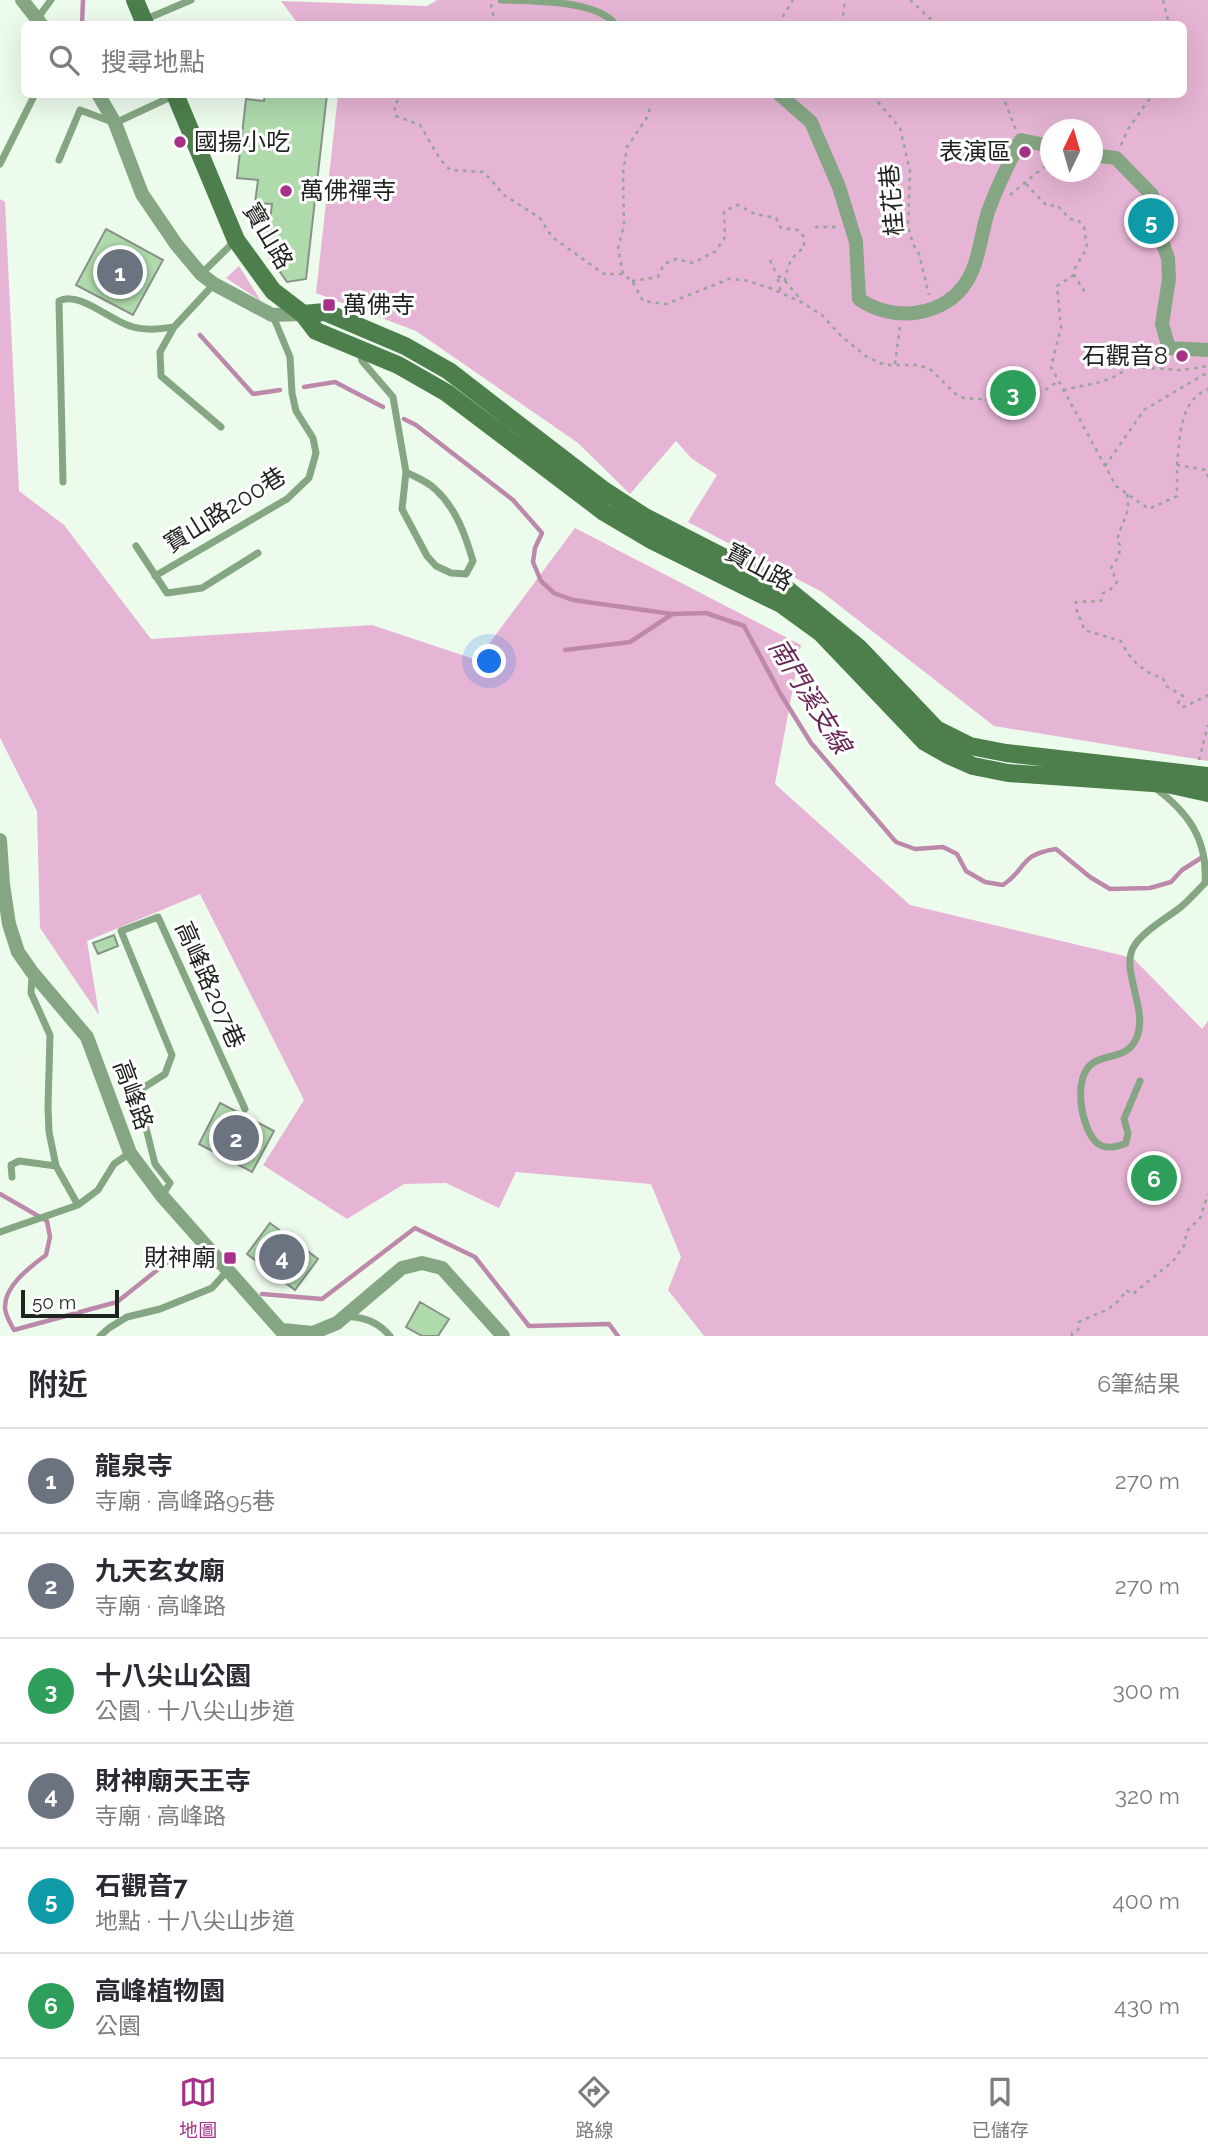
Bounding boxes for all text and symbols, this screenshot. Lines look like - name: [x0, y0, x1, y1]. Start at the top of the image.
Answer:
- search box: [21, 21, 1187, 98]
- icon: search: [45, 41, 83, 79]
- text: 搜尋地點: [101, 47, 205, 77]
- north arrow: [1040, 119, 1103, 182]
- place label: 國揚小吃: [194, 127, 290, 156]
- marker: 國揚小吃: [172, 134, 188, 150]
- place label: 表演區: [939, 137, 1011, 166]
- marker: 表演區: [1017, 144, 1033, 160]
- street label: 桂花巷: [874, 163, 909, 237]
- place label: 萬佛禪寺: [300, 176, 396, 205]
- marker: 萬佛禪寺: [278, 183, 294, 199]
- pin: 5: [1128, 195, 1174, 247]
- street label: 寶山路: [237, 197, 299, 274]
- pin: 1: [97, 246, 143, 298]
- place label: 萬佛寺: [343, 290, 415, 319]
- marker: 萬佛寺: [321, 297, 337, 313]
- place label: 石觀音8: [1082, 341, 1168, 370]
- marker: 石觀音8: [1174, 348, 1190, 364]
- pin: 3: [990, 367, 1036, 419]
- street label: 寶山路200巷: [159, 461, 291, 558]
- street label: 寶山路: [721, 537, 798, 596]
- water label: 南門溪支線: [763, 633, 859, 762]
- your location: [472, 644, 506, 678]
- street label: 高峰路207巷: [170, 917, 251, 1053]
- street label: 高峰路: [108, 1056, 159, 1134]
- pin: 2: [213, 1112, 259, 1164]
- pin: 6: [1131, 1152, 1177, 1204]
- pin: 4: [259, 1231, 305, 1283]
- place label: 財神廟: [144, 1243, 216, 1272]
- marker: 財神廟: [222, 1250, 238, 1266]
- scale bar: [21, 1287, 119, 1319]
- text: 50 m: [32, 1291, 76, 1313]
- text: 附近: [28, 1367, 88, 1402]
- text: 6筆結果: [1097, 1370, 1180, 1397]
- text: 龍泉寺: [95, 1451, 173, 1481]
- text: 1: [45, 1467, 57, 1494]
- text: 270 m: [1115, 1467, 1180, 1494]
- text: 寺廟 · 高峰路95巷: [95, 1487, 275, 1514]
- text: 九天玄女廟: [95, 1556, 225, 1586]
- text: 2: [45, 1572, 57, 1599]
- text: 270 m: [1115, 1572, 1180, 1599]
- text: 寺廟 · 高峰路: [95, 1592, 226, 1619]
- text: 十八尖山公園: [95, 1661, 251, 1691]
- text: 3: [45, 1677, 57, 1704]
- text: 300 m: [1113, 1677, 1180, 1704]
- text: 公園 · 十八尖山步道: [95, 1697, 295, 1724]
- text: 財神廟天王寺: [95, 1766, 251, 1796]
- text: 4: [44, 1782, 58, 1809]
- text: 320 m: [1115, 1782, 1180, 1809]
- text: 寺廟 · 高峰路: [95, 1802, 226, 1829]
- text: 石觀音7: [95, 1871, 188, 1901]
- text: 5: [45, 1887, 57, 1914]
- text: 400 m: [1112, 1887, 1180, 1914]
- text: 地點 · 十八尖山步道: [95, 1907, 295, 1934]
- text: 高峰植物園: [95, 1976, 225, 2006]
- text: 6: [44, 1992, 58, 2019]
- text: 430 m: [1114, 1992, 1180, 2019]
- text: 公園: [95, 2012, 141, 2039]
- tab: 地圖: [179, 2073, 217, 2142]
- tab: 路線: [575, 2073, 614, 2142]
- tab: 已儲存: [972, 2073, 1029, 2142]

